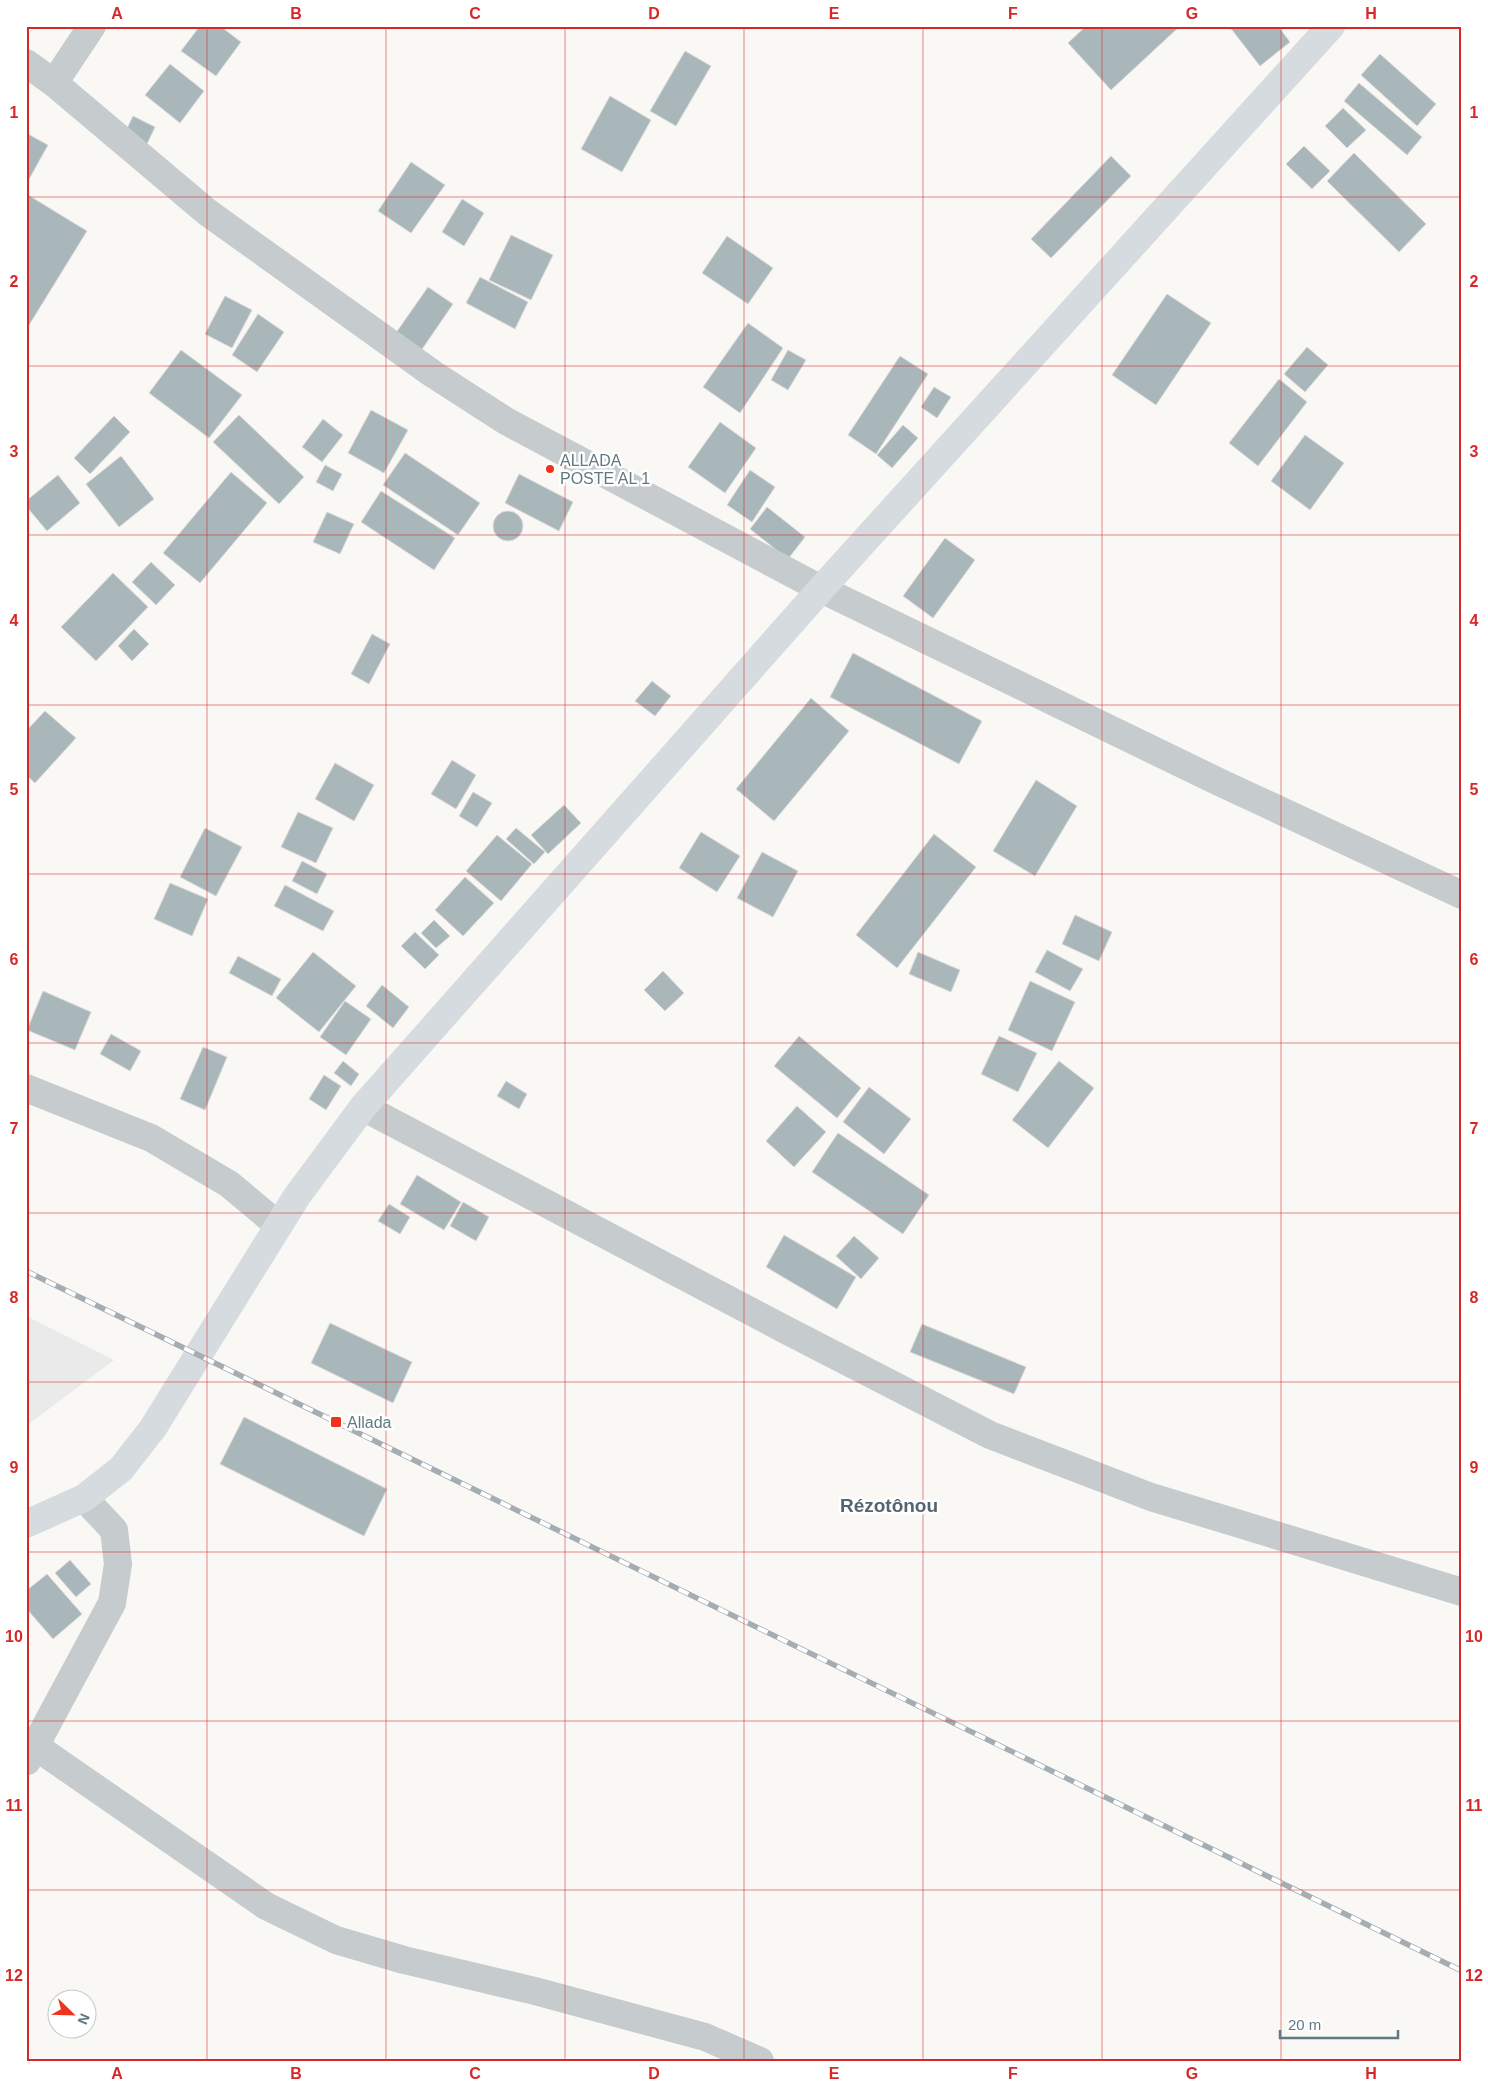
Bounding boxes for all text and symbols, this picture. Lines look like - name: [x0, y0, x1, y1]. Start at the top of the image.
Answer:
- text: A: [111, 5, 123, 22]
- text: B: [290, 5, 302, 22]
- text: C: [469, 5, 481, 22]
- text: D: [648, 5, 660, 22]
- text: E: [829, 5, 840, 22]
- text: F: [1008, 5, 1018, 22]
- text: G: [1186, 5, 1198, 22]
- text: H: [1365, 5, 1377, 22]
- text: 1: [10, 104, 19, 121]
- text: 1: [1470, 104, 1479, 121]
- text: 2: [10, 273, 19, 290]
- text: 2: [1470, 273, 1479, 290]
- text: 3: [10, 443, 19, 460]
- text: 3: [1470, 443, 1479, 460]
- place label: ALLADA POSTE AL 1: [560, 452, 650, 487]
- marker: ALLADA POSTE AL 1: [544, 463, 556, 475]
- text: 4: [10, 612, 19, 629]
- text: 4: [1470, 612, 1479, 629]
- text: 5: [10, 781, 19, 798]
- text: 5: [1470, 781, 1479, 798]
- text: 6: [10, 951, 19, 968]
- text: 6: [1470, 951, 1479, 968]
- text: 7: [10, 1120, 19, 1137]
- text: 7: [1470, 1120, 1479, 1137]
- text: 8: [10, 1289, 19, 1306]
- text: 8: [1470, 1289, 1479, 1306]
- place label: Allada: [347, 1414, 392, 1431]
- marker: Allada: [329, 1415, 343, 1429]
- text: 9: [10, 1459, 19, 1476]
- text: 9: [1470, 1459, 1479, 1476]
- district label: Rézotônou: [840, 1495, 938, 1516]
- text: 10: [5, 1628, 23, 1645]
- text: 10: [1465, 1628, 1483, 1645]
- text: 11: [6, 1797, 23, 1814]
- text: 11: [1466, 1797, 1483, 1814]
- text: 12: [5, 1967, 23, 1984]
- text: 12: [1465, 1967, 1483, 1984]
- north arrow: [48, 1990, 98, 2040]
- scale bar: [1280, 2007, 1398, 2039]
- text: N: [75, 2011, 93, 2027]
- text: 20 m: [1288, 2016, 1321, 2033]
- text: A: [111, 2065, 123, 2082]
- text: B: [290, 2065, 302, 2082]
- text: C: [469, 2065, 481, 2082]
- text: D: [648, 2065, 660, 2082]
- text: E: [829, 2065, 840, 2082]
- text: F: [1008, 2065, 1018, 2082]
- text: G: [1186, 2065, 1198, 2082]
- text: H: [1365, 2065, 1377, 2082]

